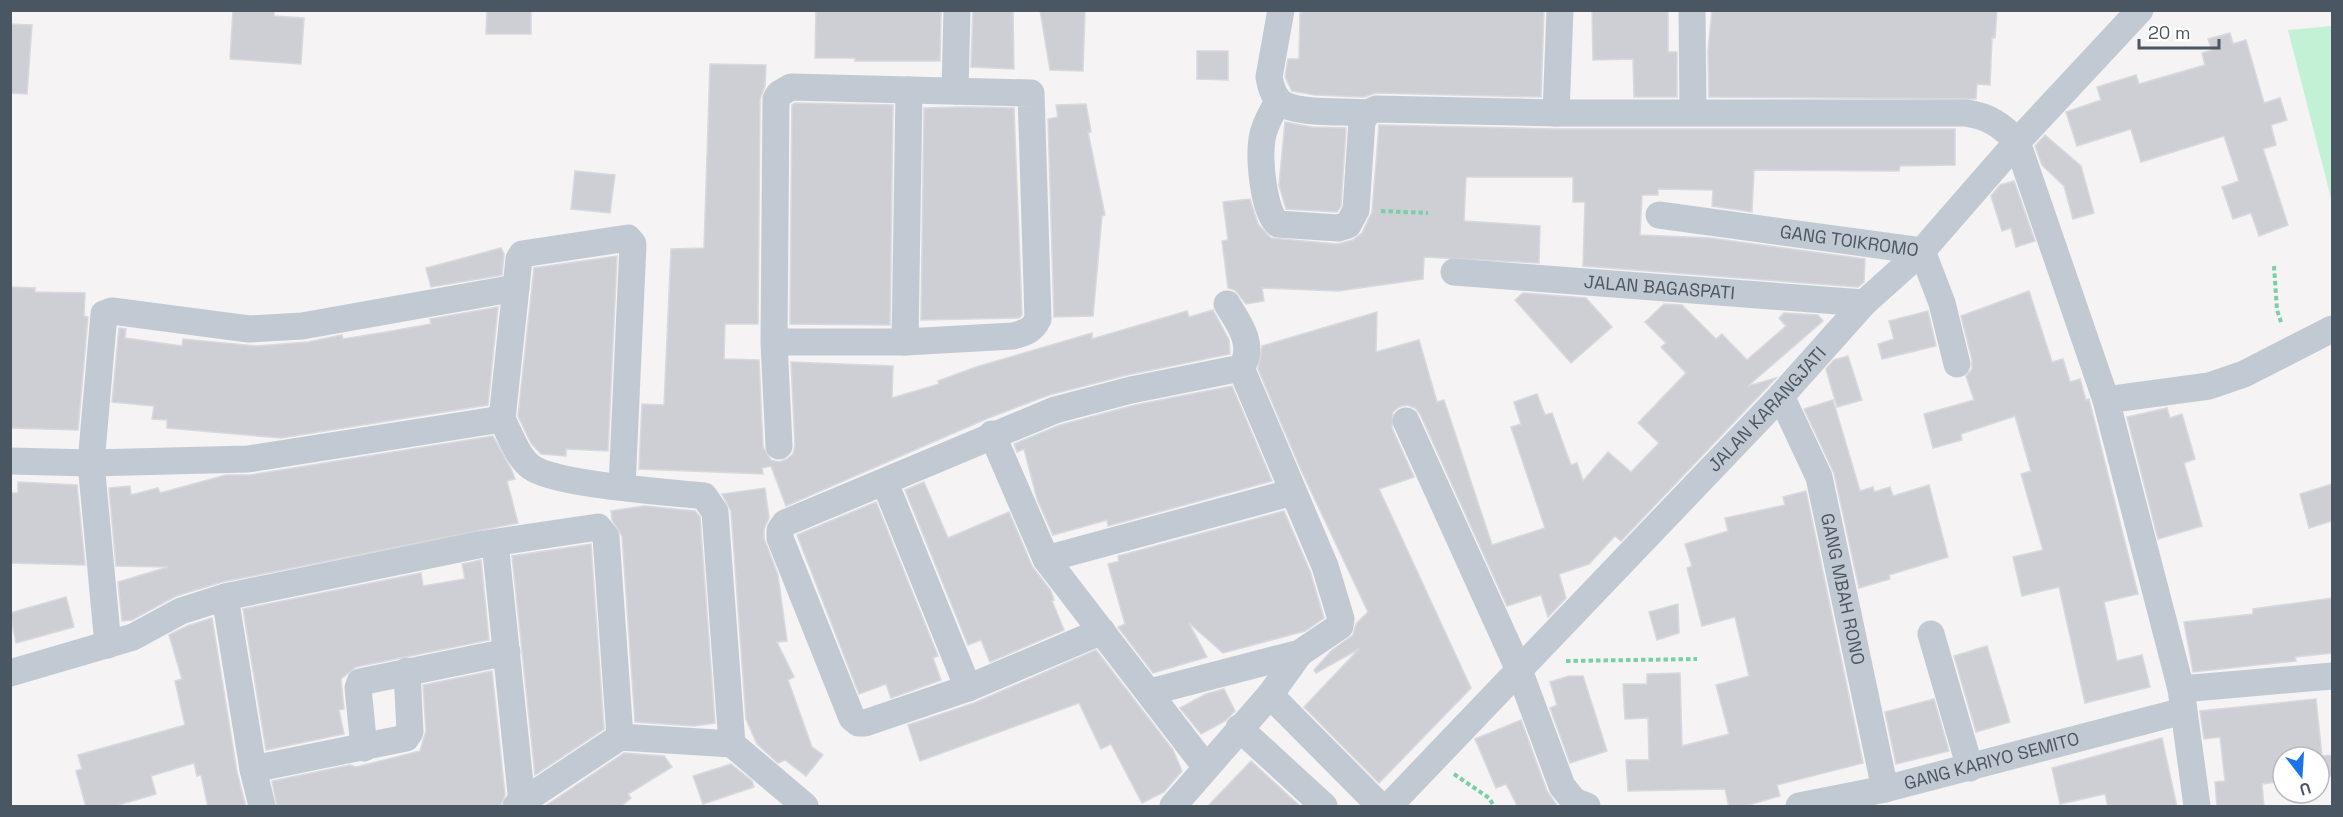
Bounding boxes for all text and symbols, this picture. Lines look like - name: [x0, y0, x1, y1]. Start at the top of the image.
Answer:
- scale bar: [2139, 12, 2218, 50]
- text: 20 m: [2148, 21, 2191, 44]
- street label: GANG TOIKROMO: [1779, 220, 1920, 261]
- street label: JALAN BAGASPATI: [1583, 270, 1736, 304]
- street label: JALAN KARANGJATI: [1703, 341, 1831, 477]
- street label: GANG MBAH RONO: [1816, 511, 1870, 667]
- street label: GANG KARIYO SEMITO: [1902, 727, 2082, 795]
- north arrow: [2271, 745, 2331, 805]
- text: U: [2297, 777, 2313, 800]

